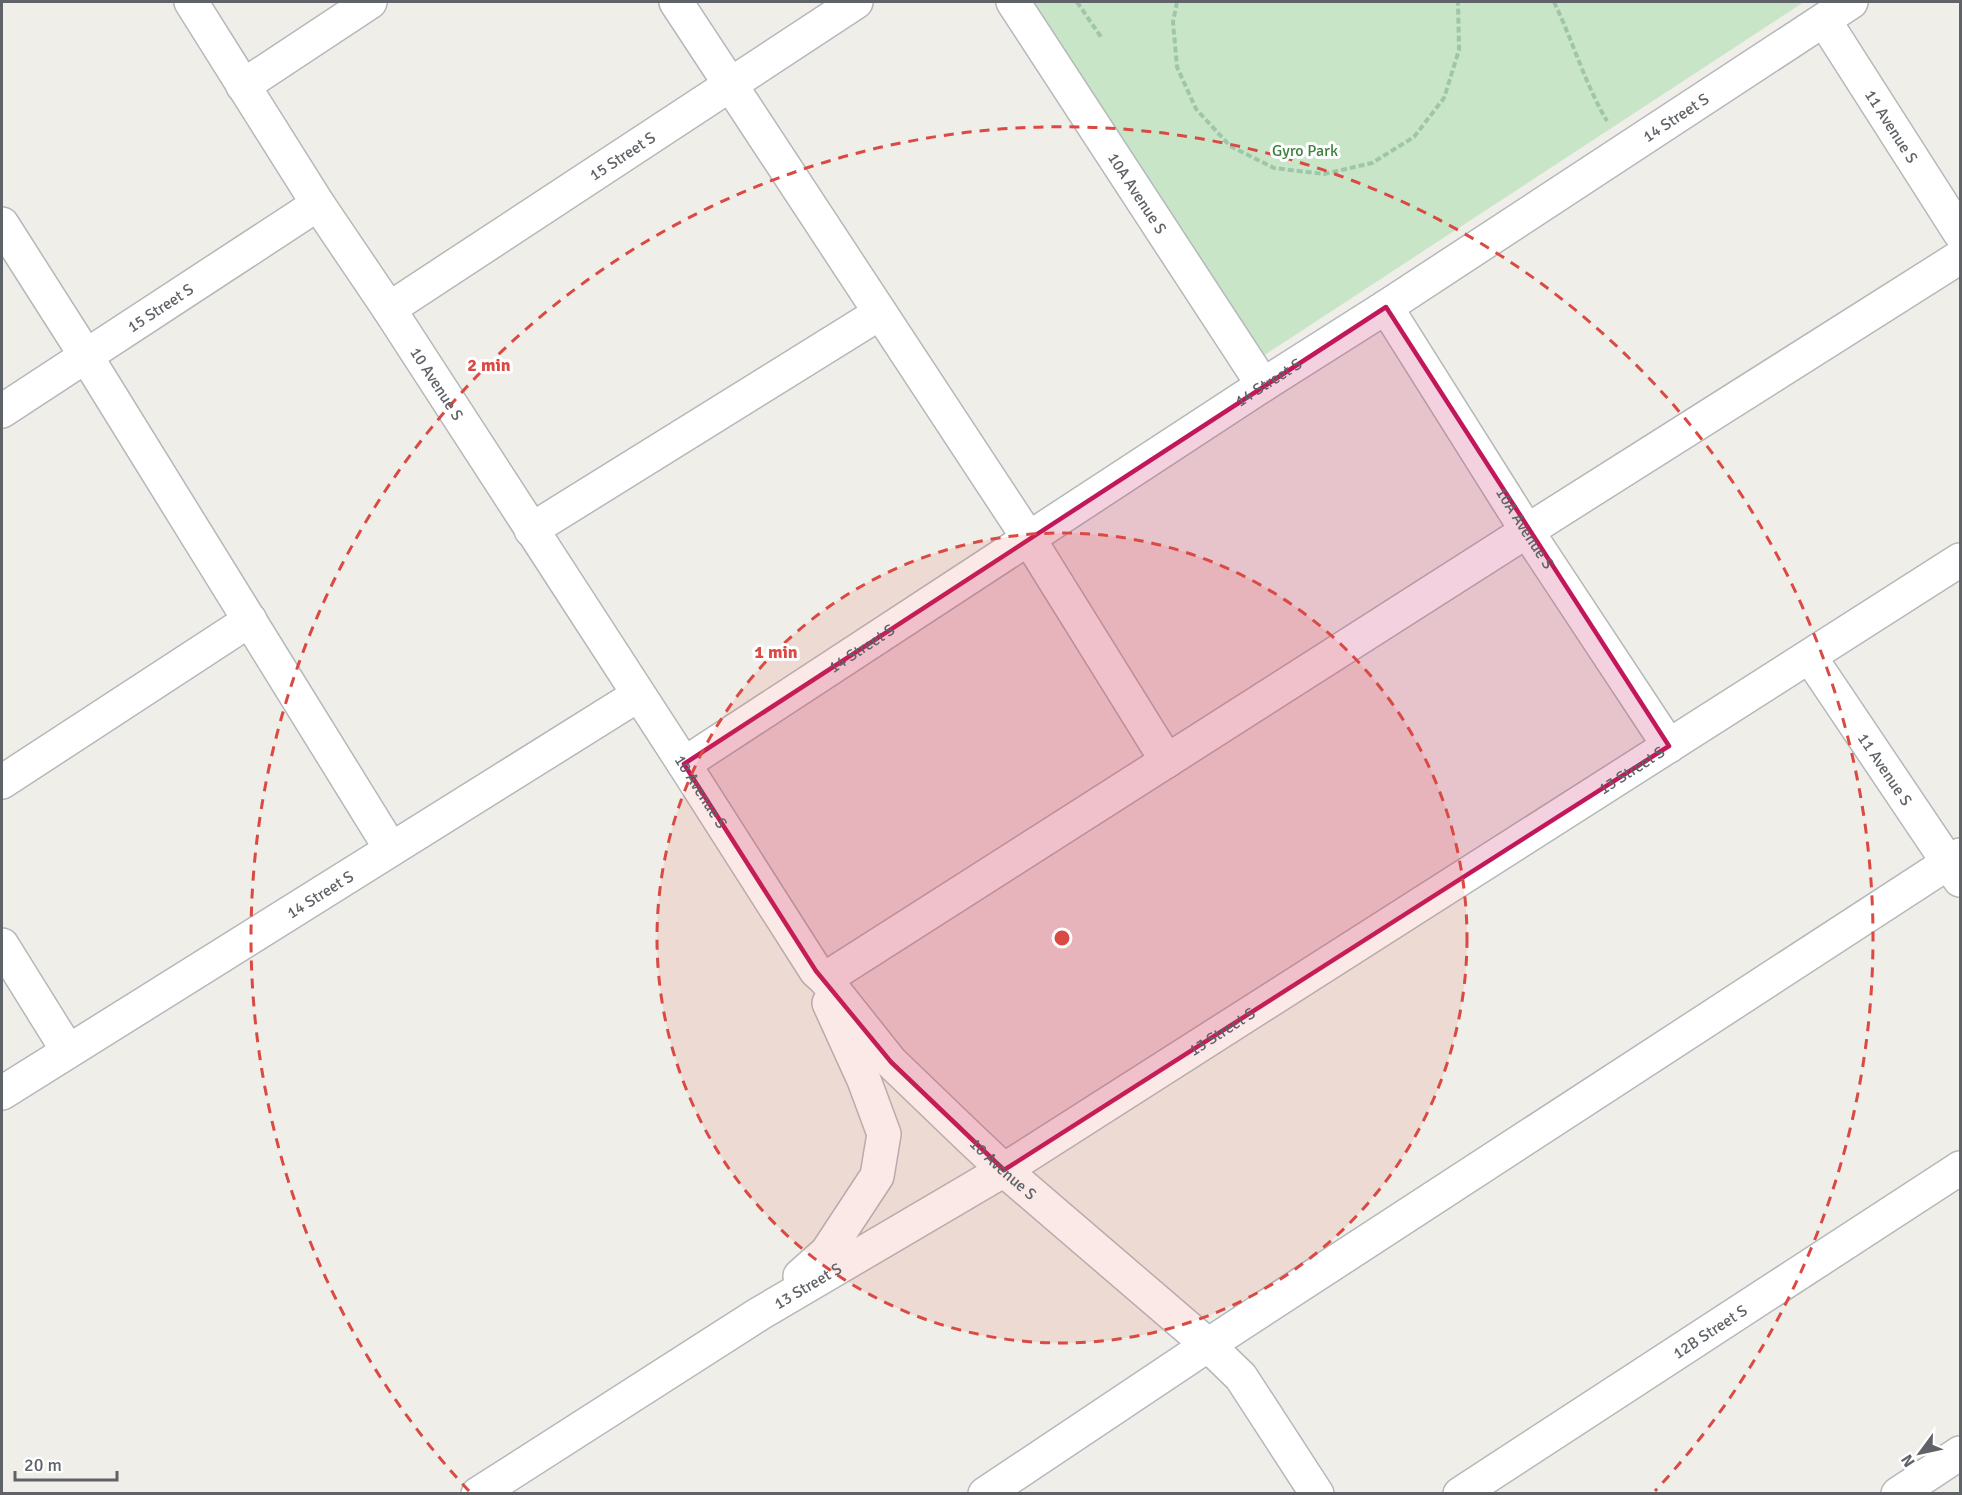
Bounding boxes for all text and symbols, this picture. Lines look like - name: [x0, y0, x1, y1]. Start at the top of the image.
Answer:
- street label: 11 Avenue S: [1860, 86, 1922, 167]
- street label: 14 Street S: [1639, 89, 1713, 147]
- street label: 15 Street S: [586, 128, 660, 186]
- park label: Gyro Park: [1272, 141, 1338, 161]
- street label: 10A Avenue S: [1103, 149, 1171, 238]
- street label: 15 Street S: [124, 279, 198, 337]
- street label: 10 Avenue S: [405, 344, 467, 424]
- text: 2 min: [467, 354, 511, 376]
- street label: 14 Street S: [1232, 354, 1306, 411]
- street label: 10A Avenue S: [1491, 484, 1558, 573]
- street label: 14 Street S: [825, 620, 899, 678]
- text: 1 min: [754, 641, 798, 663]
- street label: 11 Avenue S: [1853, 729, 1916, 810]
- street label: 13 Street S: [1595, 742, 1669, 799]
- street label: 10 Avenue S: [670, 751, 731, 832]
- street label: 14 Street S: [283, 866, 358, 923]
- centre of rings: [1052, 928, 1072, 948]
- street label: 13 Street S: [1185, 1003, 1259, 1061]
- street label: 10 Avenue S: [965, 1134, 1040, 1205]
- street label: 13 Street S: [771, 1259, 846, 1314]
- street label: 12B Street S: [1669, 1301, 1751, 1364]
- north arrow: [1890, 1423, 1950, 1483]
- scale bar: [15, 1444, 117, 1482]
- text: N: [1897, 1451, 1920, 1471]
- text: 20 m: [24, 1454, 62, 1476]

